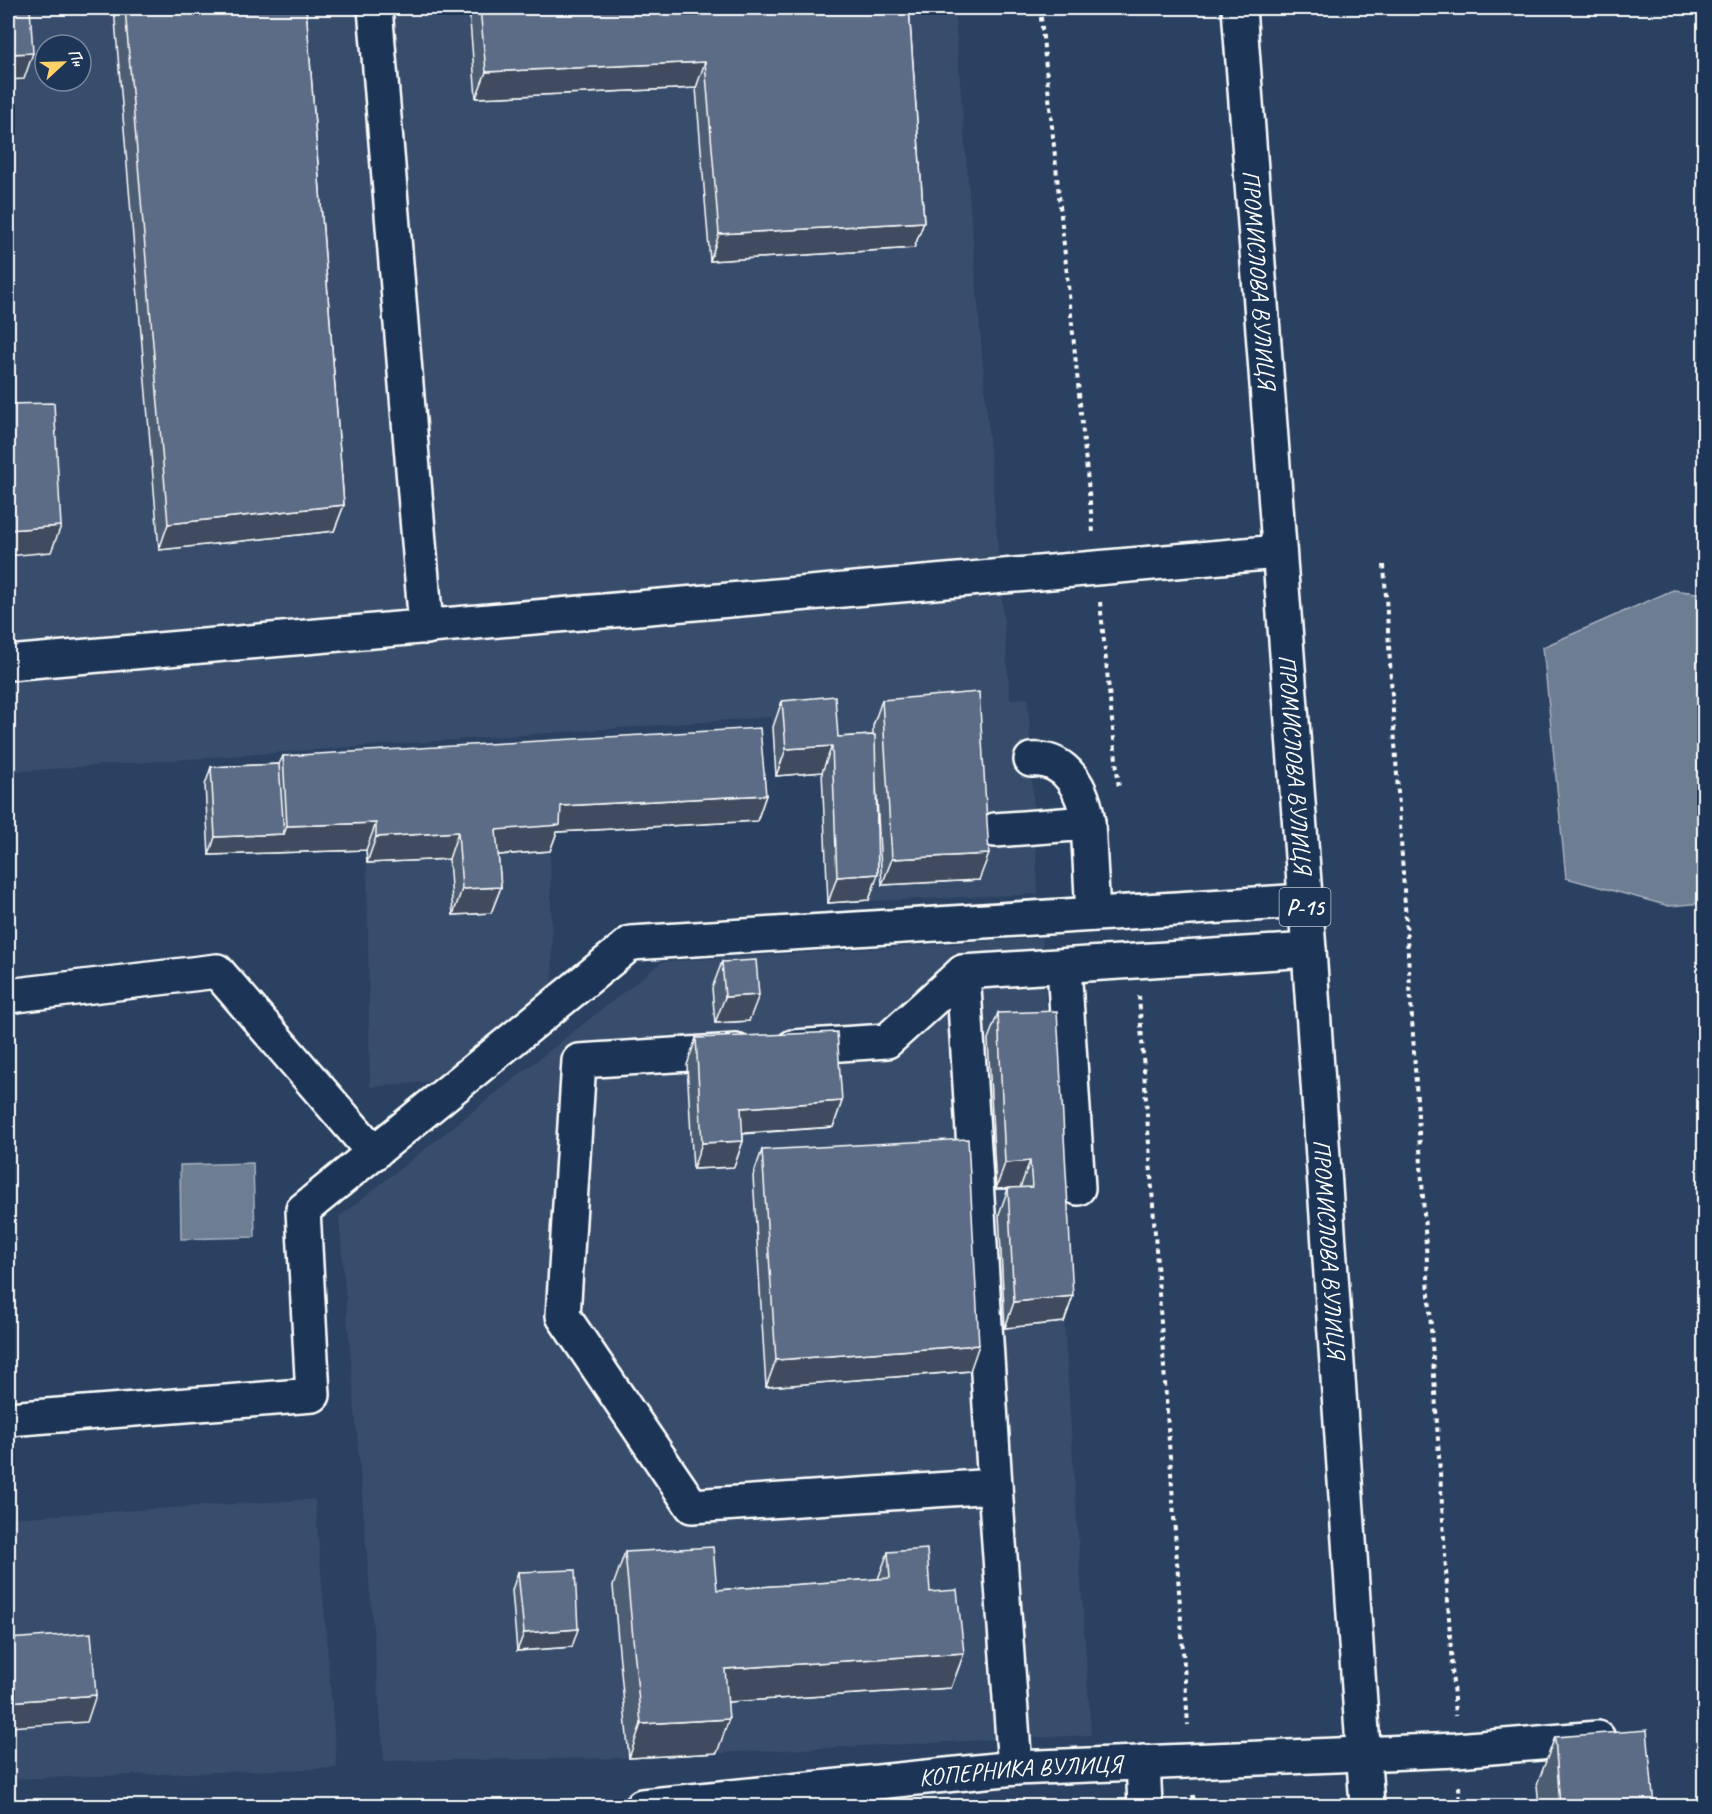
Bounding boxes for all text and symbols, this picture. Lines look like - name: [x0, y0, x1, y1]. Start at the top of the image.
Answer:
- north arrow: [33, 33, 93, 93]
- text: Пн: [64, 46, 89, 70]
- street label: ПРОМИСЛОВА ВУЛИЦЯ: [1236, 169, 1283, 393]
- street label: ПРОМИСЛОВА ВУЛИЦЯ: [1272, 654, 1319, 878]
- road number: Р-15: [1280, 888, 1330, 926]
- street label: ПРОМИСЛОВА ВУЛИЦЯ: [1307, 1138, 1352, 1363]
- street label: КОПЕРНИКА ВУЛИЦЯ: [917, 1749, 1126, 1793]

